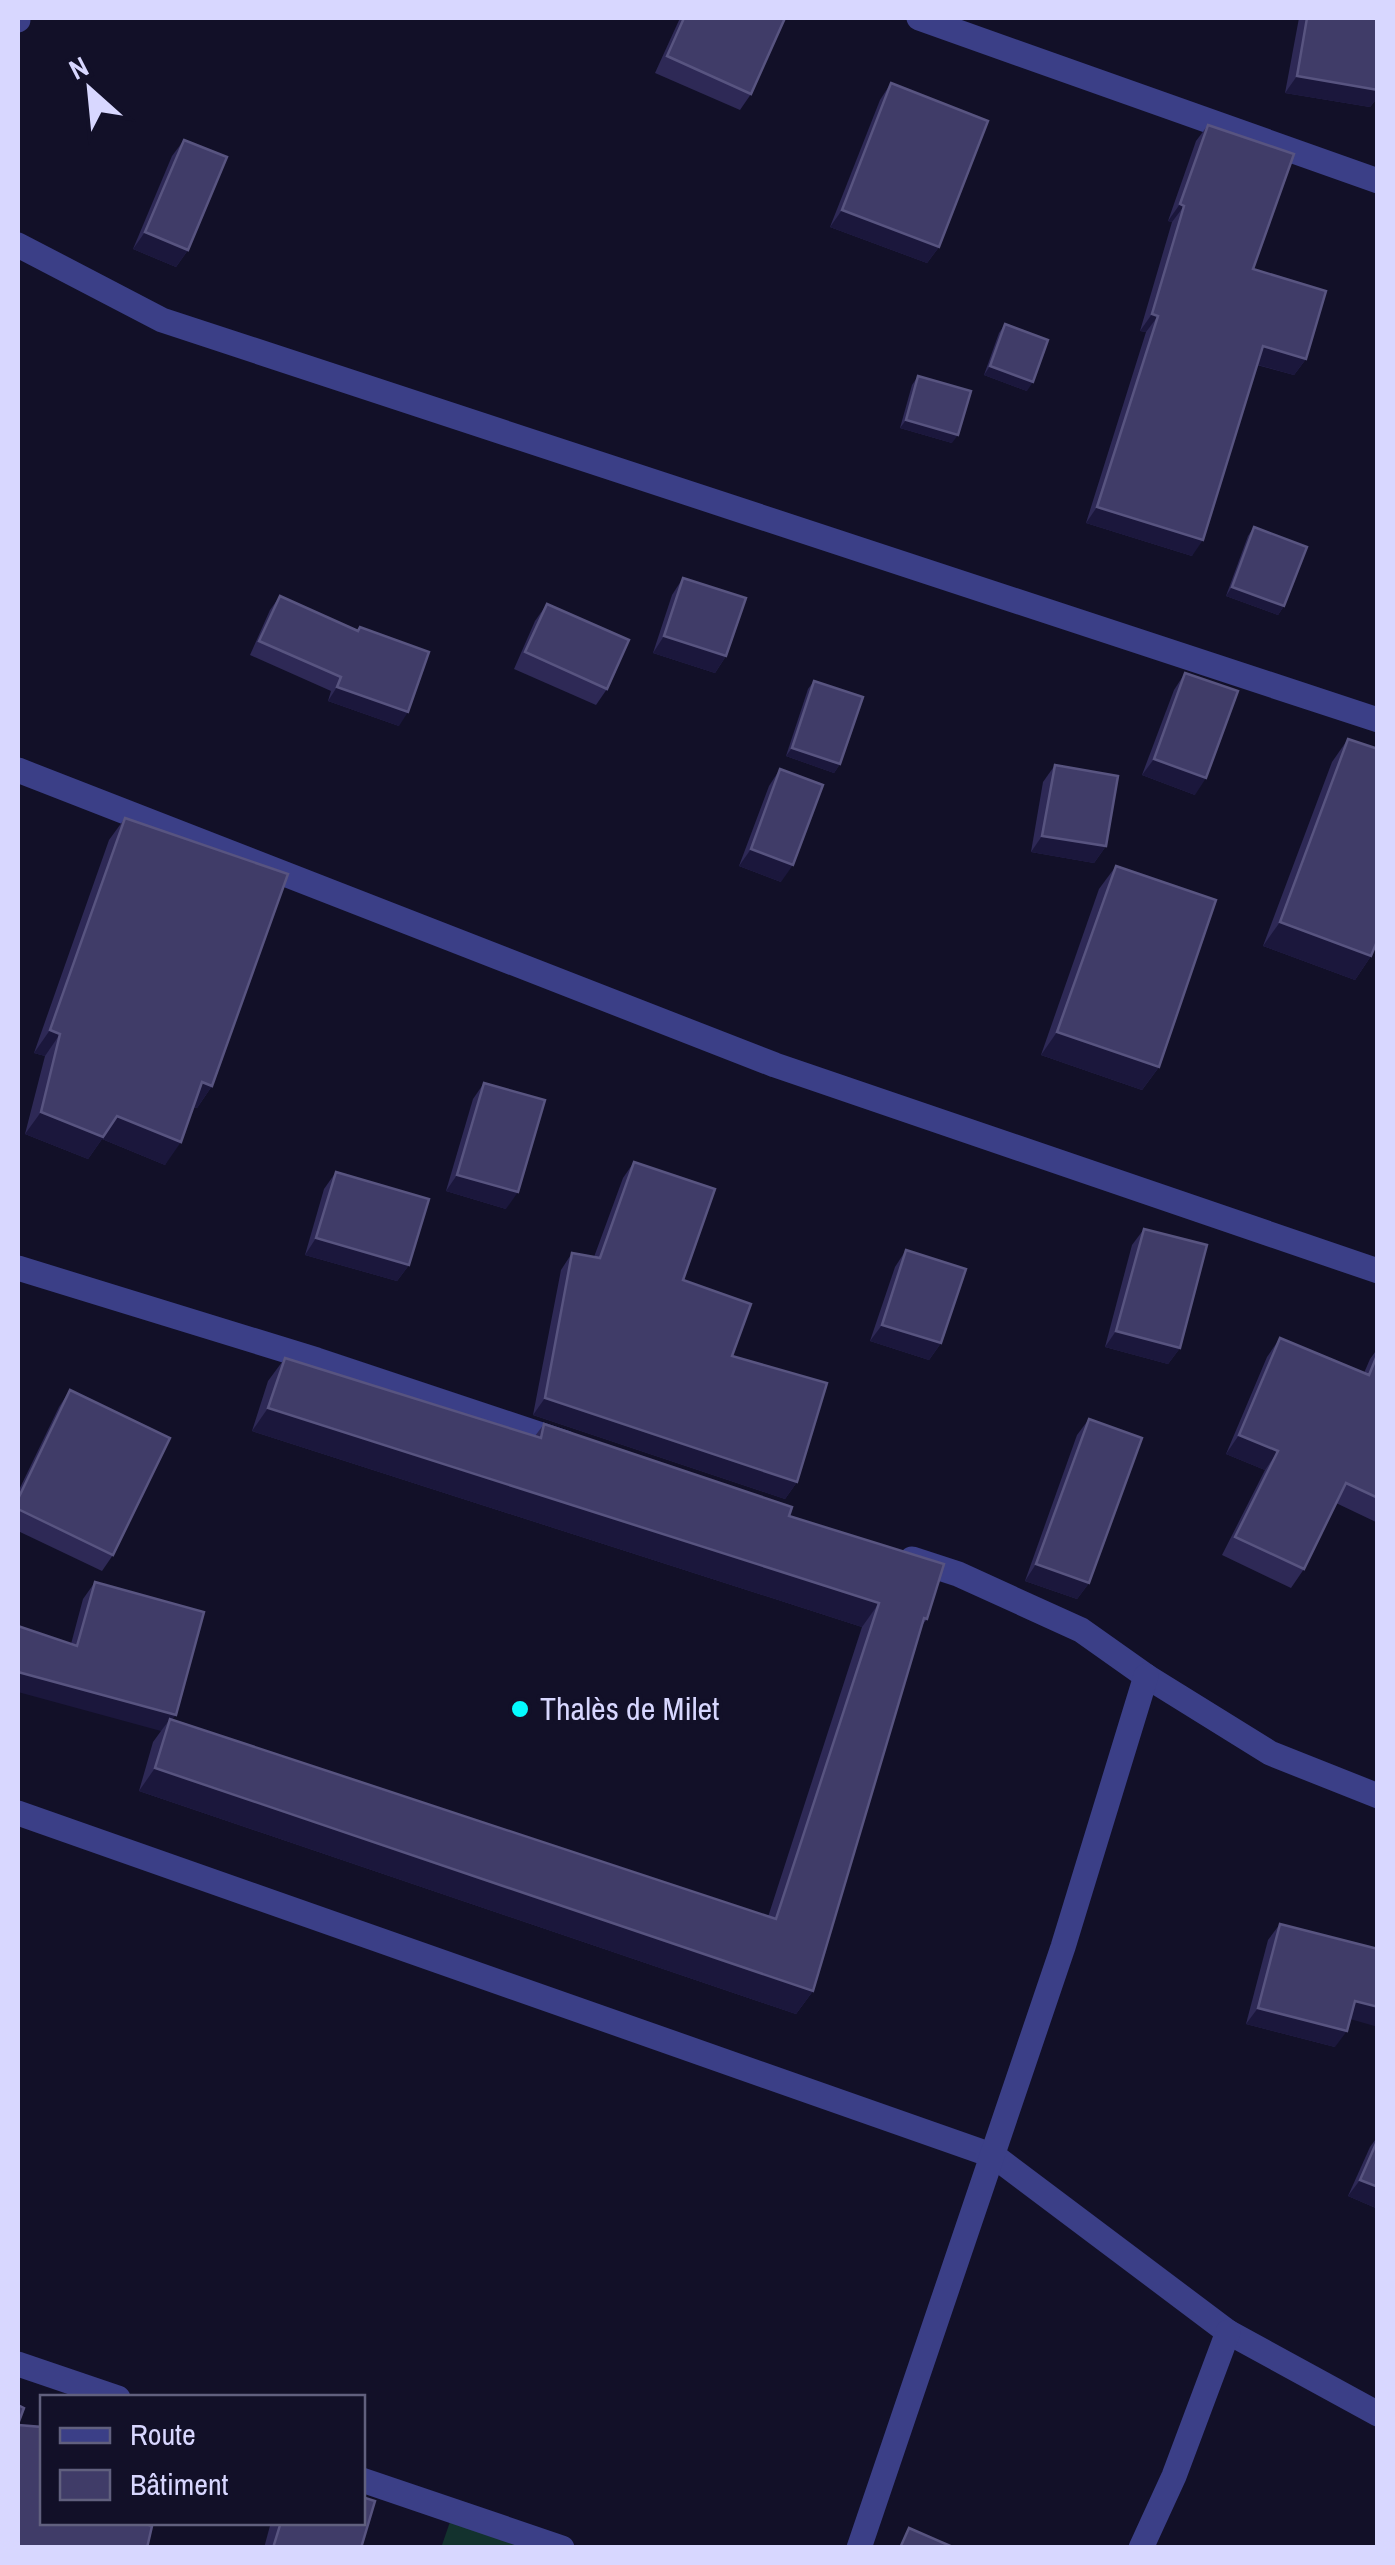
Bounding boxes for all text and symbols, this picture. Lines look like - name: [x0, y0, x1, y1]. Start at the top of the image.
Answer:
- north arrow: [40, 40, 140, 140]
- text: N: [63, 47, 95, 88]
- place label: Thalès de Milet: [540, 1687, 719, 1730]
- marker: Thalès de Milet: [509, 1698, 531, 1720]
- legend: [40, 2395, 365, 2525]
- text: Route: [130, 2414, 196, 2454]
- text: Bâtiment: [130, 2464, 229, 2504]

